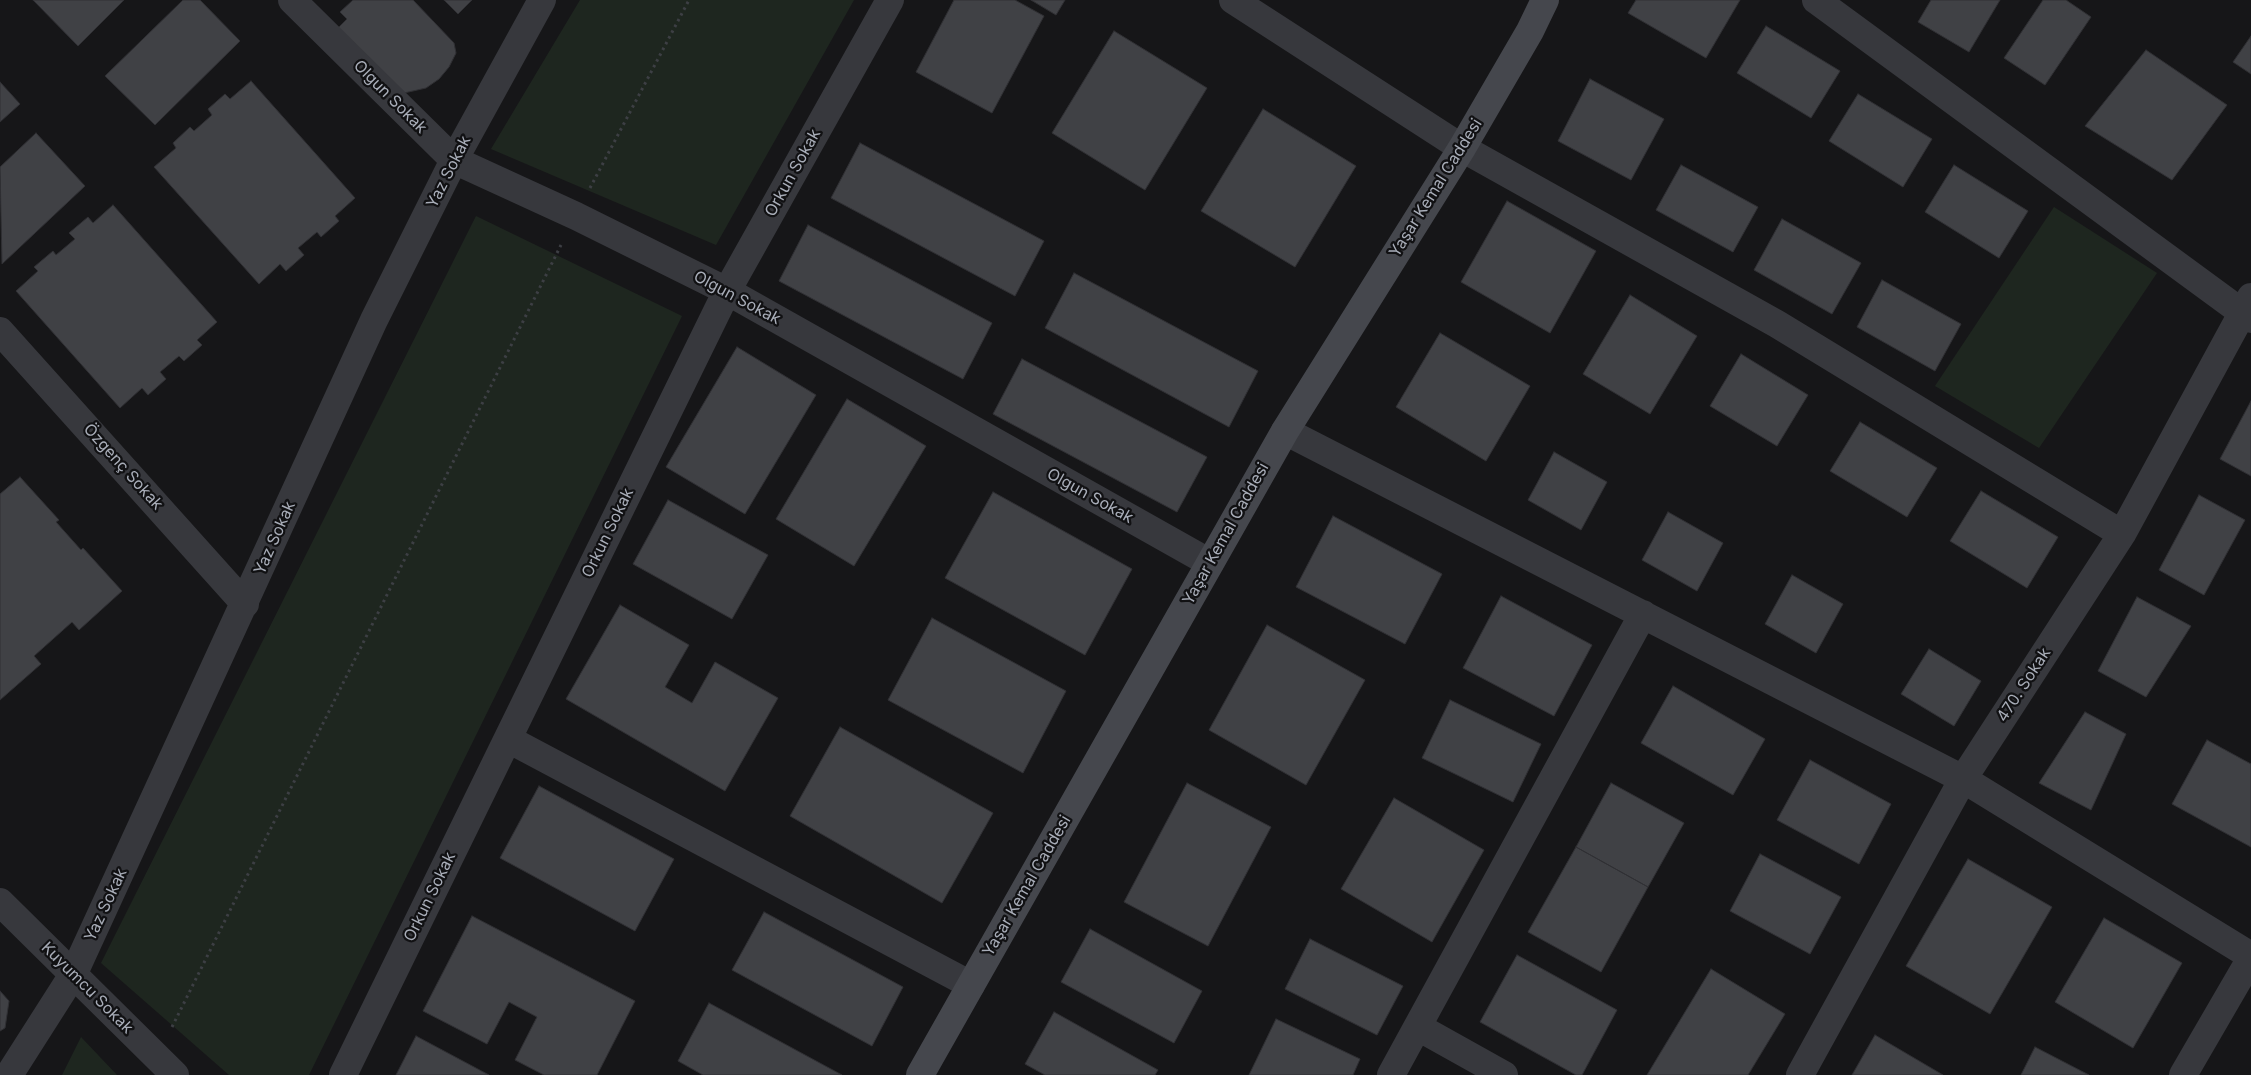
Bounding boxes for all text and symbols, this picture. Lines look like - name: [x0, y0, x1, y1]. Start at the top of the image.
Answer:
- street label: Olgun Sokak: [349, 56, 431, 138]
- street label: Yaşar Kemal Caddesi: [1386, 115, 1486, 261]
- street label: Orkun Sokak: [761, 126, 825, 220]
- street label: Yaz Sokak: [423, 133, 475, 211]
- street label: Olgun Sokak: [690, 267, 784, 329]
- street label: Özgenç Sokak: [79, 420, 167, 514]
- street label: Yaşar Kemal Caddesi: [1179, 460, 1273, 608]
- street label: Olgun Sokak: [1043, 464, 1137, 528]
- street label: Orkun Sokak: [578, 485, 638, 581]
- street label: Yaz Sokak: [250, 498, 300, 578]
- street label: 470. Sokak: [1993, 644, 2055, 726]
- street label: Yaşar Kemal Caddesi: [979, 812, 1075, 960]
- street label: Orkun Sokak: [400, 849, 460, 945]
- street label: Yaz Sokak: [81, 865, 131, 945]
- street label: Kuyumcu Sokak: [37, 938, 137, 1038]

